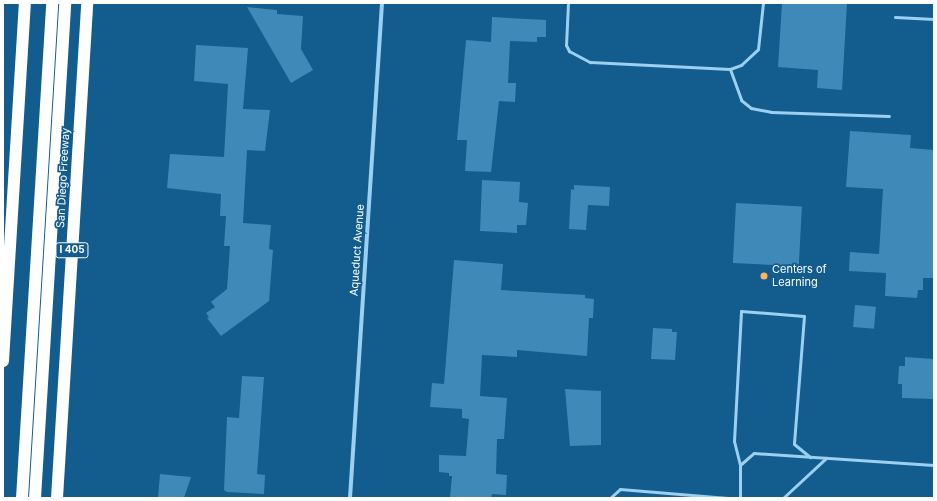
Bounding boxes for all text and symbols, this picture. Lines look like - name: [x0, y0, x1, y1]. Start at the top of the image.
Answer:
- street label: San Diego Freeway: [54, 128, 72, 228]
- street label: Aqueduct Avenue: [347, 204, 367, 296]
- road number: I 405: [55, 242, 89, 258]
- place label: Centers of Learning: [772, 263, 827, 289]
- marker: Centers of Learning: [759, 271, 769, 281]

